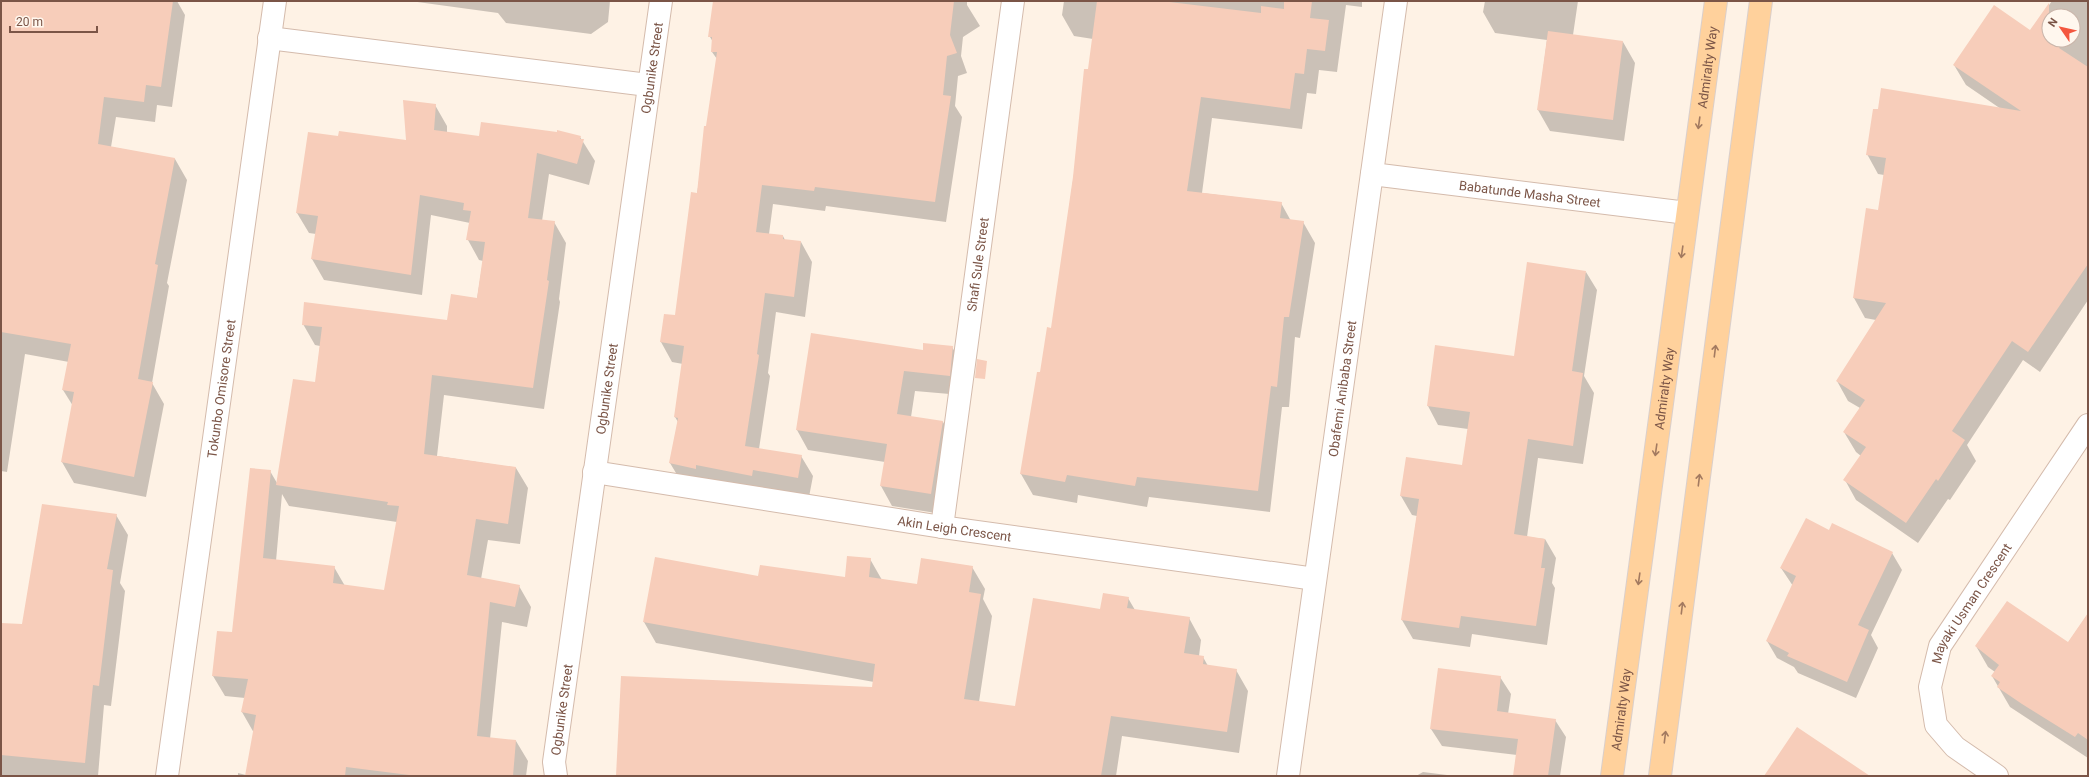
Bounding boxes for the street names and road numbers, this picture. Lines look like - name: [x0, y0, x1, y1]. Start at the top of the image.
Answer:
- street label: Ogbunike Street: [638, 21, 665, 115]
- street label: Admiralty Way: [1694, 25, 1720, 109]
- street label: Babatunde Masha Street: [1458, 177, 1602, 210]
- street label: Shafi Sule Street: [964, 216, 991, 312]
- street label: Tokunbo Omisore Street: [204, 318, 238, 459]
- street label: Obafemi Anibaba Street: [1325, 320, 1359, 458]
- street label: Ogbunike Street: [593, 342, 620, 435]
- street label: Admiralty Way: [1651, 346, 1677, 431]
- street label: Akin Leigh Crescent: [897, 513, 1013, 544]
- street label: Mayaki Usman Crescent: [1928, 540, 2014, 665]
- street label: Ogbunike Street: [548, 663, 575, 756]
- street label: Admiralty Way: [1608, 667, 1634, 752]

